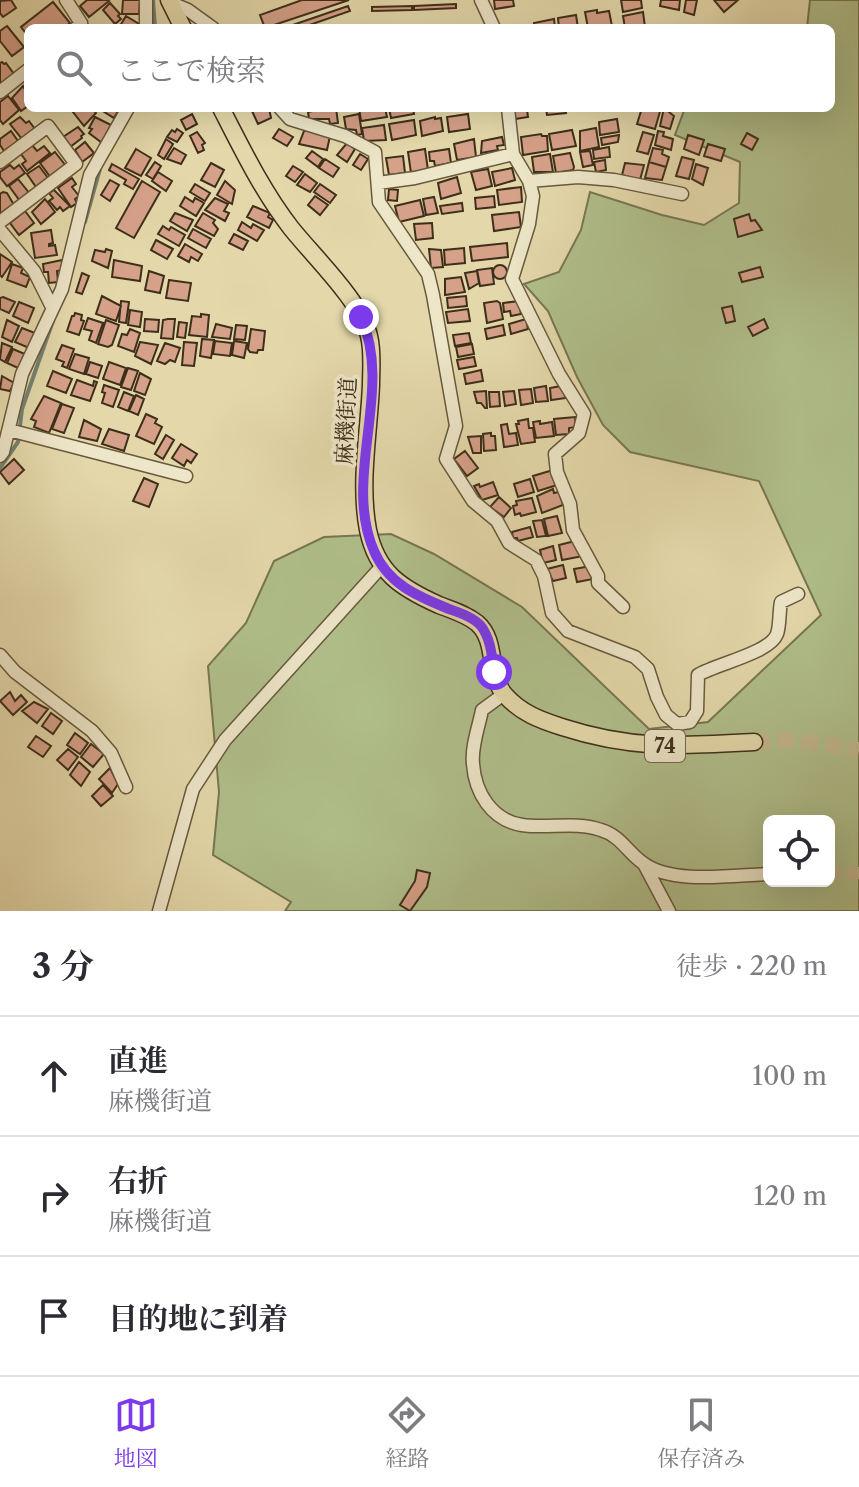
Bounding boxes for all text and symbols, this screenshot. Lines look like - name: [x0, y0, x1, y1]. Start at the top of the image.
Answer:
- search box: [24, 24, 835, 112]
- icon: search: [52, 46, 96, 90]
- text: ここで検索: [116, 52, 266, 89]
- route end: [343, 299, 379, 335]
- street label: 麻機街道: [330, 376, 362, 466]
- route start: [476, 654, 512, 690]
- road number: 74: [645, 730, 685, 762]
- map controls: [763, 815, 835, 887]
- button: locate: [763, 815, 835, 887]
- text: 3 分: [32, 945, 94, 987]
- text: 徒歩 · 220 m: [676, 950, 827, 982]
- text: 直進: [108, 1042, 168, 1079]
- icon: ahead: [32, 1054, 76, 1098]
- text: 100 m: [752, 1060, 827, 1092]
- text: 麻機街道: [108, 1085, 212, 1117]
- text: 右折: [108, 1162, 168, 1199]
- icon: right: [32, 1174, 76, 1218]
- text: 120 m: [753, 1180, 827, 1212]
- text: 麻機街道: [108, 1205, 212, 1237]
- icon: arrive: [32, 1294, 76, 1338]
- text: 目的地に到着: [108, 1300, 288, 1337]
- tab: 地図: [114, 1393, 158, 1472]
- tab: 経路: [385, 1393, 429, 1472]
- tab: 保存済み: [657, 1393, 745, 1472]

